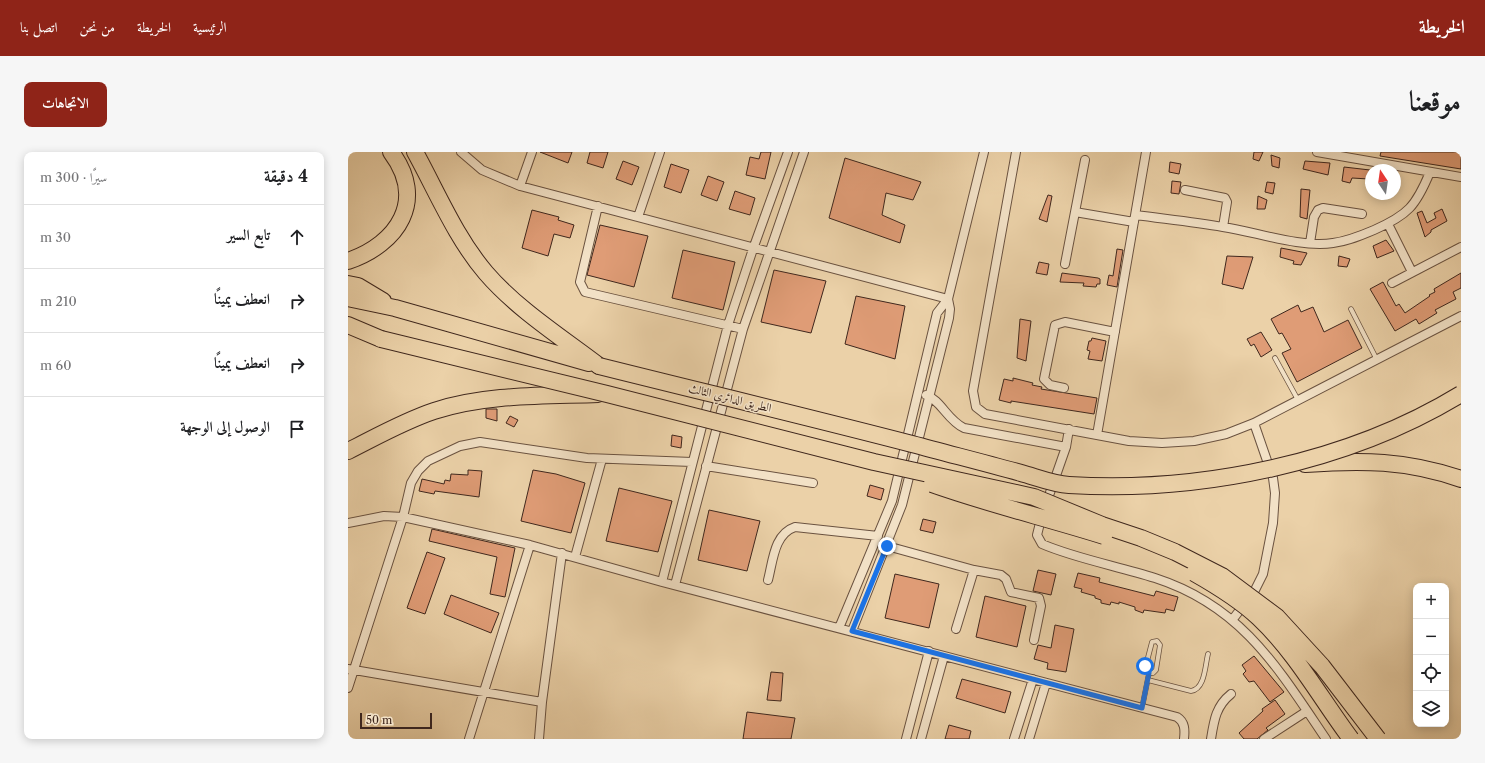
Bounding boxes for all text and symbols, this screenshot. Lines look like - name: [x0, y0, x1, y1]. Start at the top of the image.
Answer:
- text: الخريطة: [1419, 15, 1465, 38]
- text: اتصل بنا: [20, 18, 58, 36]
- text: من نحن: [80, 18, 115, 36]
- text: الخريطة: [137, 18, 171, 36]
- text: الرئيسية: [193, 18, 227, 36]
- button: الاتجاهات: [24, 82, 107, 127]
- text: موقعنا: [1409, 84, 1461, 118]
- north arrow: [1365, 164, 1401, 200]
- text: 4 دقيقة: [264, 166, 308, 186]
- text: سيرًا · 300 m: [40, 169, 107, 185]
- text: تابع السير: [227, 225, 270, 244]
- icon: ahead: [286, 226, 308, 248]
- text: 30 m: [40, 229, 71, 245]
- text: انعطف يمينًا: [214, 289, 270, 308]
- icon: right: [286, 290, 308, 312]
- text: 210 m: [40, 293, 77, 309]
- text: انعطف يمينًا: [214, 353, 270, 372]
- icon: right: [286, 354, 308, 376]
- text: 60 m: [40, 357, 71, 373]
- street label: الطريق الدائري الثالث: [686, 380, 774, 418]
- text: الوصول إلى الوجهة: [180, 417, 270, 436]
- icon: arrive: [286, 418, 308, 440]
- route end: [878, 537, 896, 555]
- map controls: [1413, 583, 1449, 727]
- button: +: [1413, 583, 1449, 619]
- button: −: [1413, 619, 1449, 655]
- button: locate: [1413, 655, 1449, 691]
- route start: [1136, 657, 1154, 675]
- button: layers: [1413, 691, 1449, 727]
- scale bar: [360, 711, 432, 730]
- text: 50 m: [366, 713, 392, 727]

